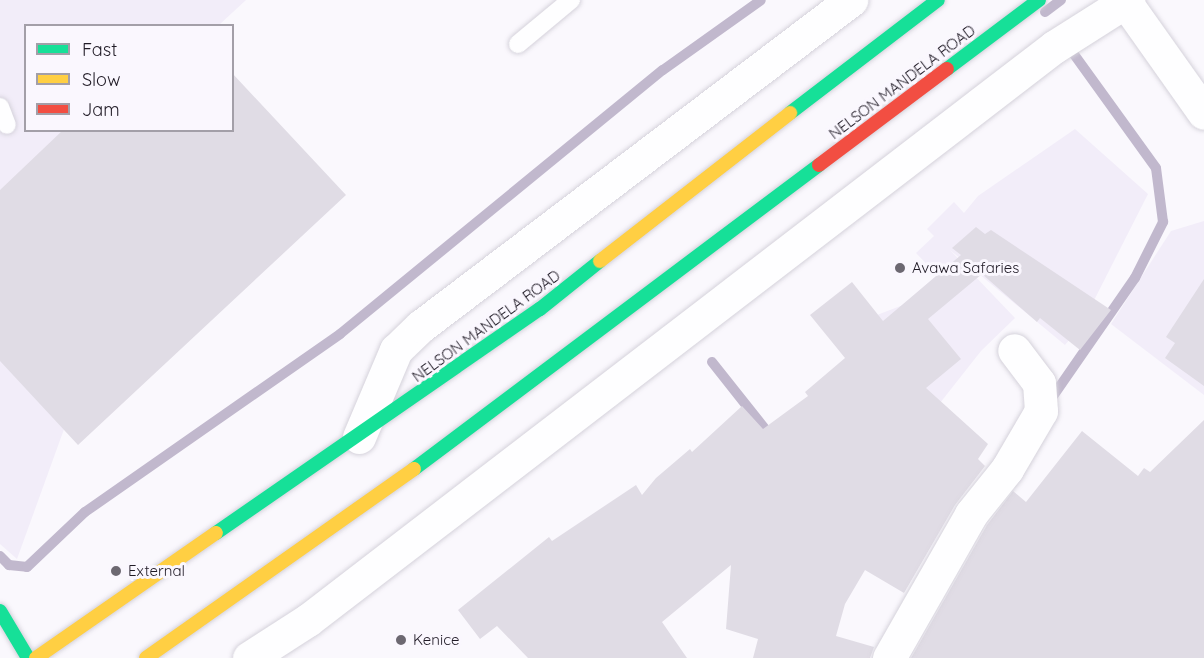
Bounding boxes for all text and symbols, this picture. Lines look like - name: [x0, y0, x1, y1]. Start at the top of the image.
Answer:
- street label: NELSON MANDELA ROAD: [825, 21, 979, 143]
- legend: [24, 24, 234, 132]
- text: Fast: [82, 38, 117, 61]
- text: Slow: [82, 68, 120, 91]
- text: Jam: [82, 98, 120, 121]
- place label: Avawa Safaries: [912, 259, 1019, 277]
- marker: Avawa Safaries: [893, 261, 907, 275]
- street label: NELSON MANDELA ROAD: [409, 266, 563, 386]
- place label: External: [128, 562, 185, 580]
- marker: External: [109, 564, 123, 578]
- place label: Kenice: [413, 631, 459, 649]
- marker: Kenice: [394, 633, 408, 647]

